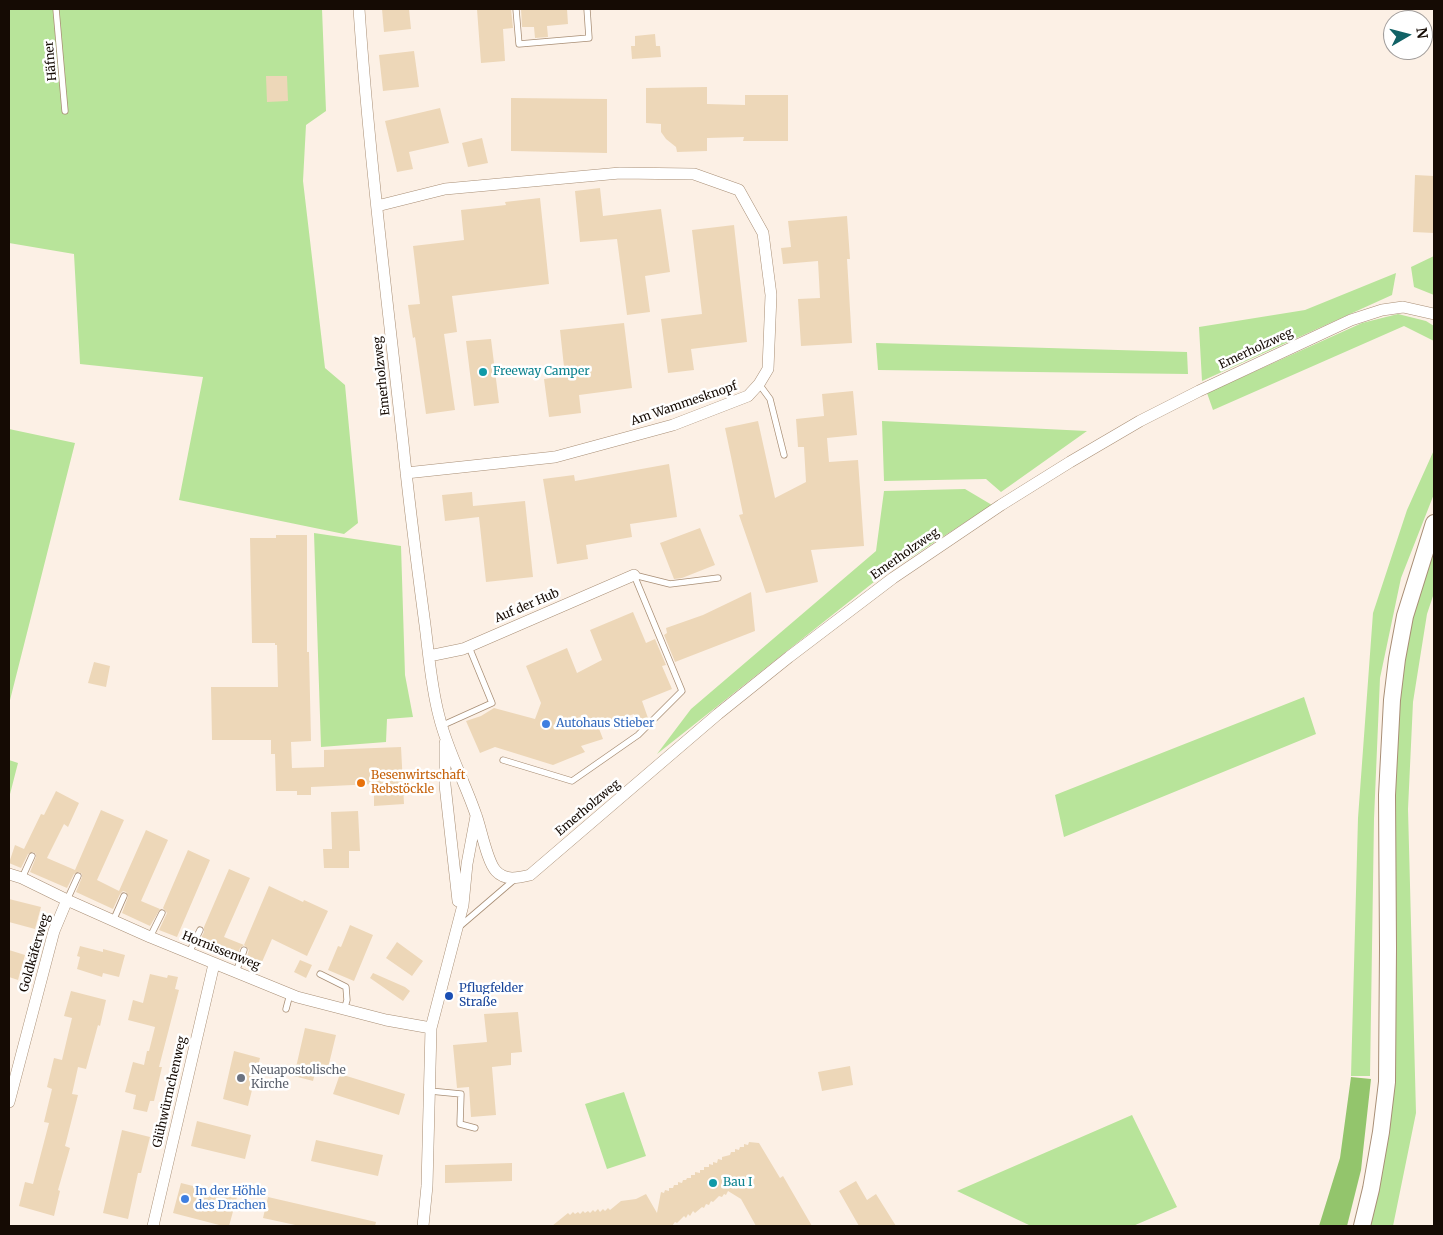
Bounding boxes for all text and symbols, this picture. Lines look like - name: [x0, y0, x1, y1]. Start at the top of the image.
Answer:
- north arrow: [1383, 10, 1433, 60]
- text: N: [1412, 26, 1432, 40]
- street label: Häfner: [42, 40, 60, 82]
- street label: Emerholzweg: [1217, 326, 1295, 372]
- street label: Emerholzweg: [371, 336, 393, 416]
- place label: Freeway Camper: [493, 365, 590, 379]
- marker: Freeway Camper: [477, 366, 489, 378]
- street label: Am Wammesknopf: [629, 379, 739, 429]
- street label: Emerholzweg: [868, 525, 942, 583]
- street label: Auf der Hub: [493, 586, 561, 626]
- place label: Autohaus Stieber: [556, 717, 654, 731]
- marker: Autohaus Stieber: [540, 718, 552, 730]
- place label: Besenwirtschaft Rebstöckle: [371, 769, 465, 797]
- marker: Besenwirtschaft Rebstöckle: [355, 777, 367, 789]
- street label: Emerholzweg: [553, 777, 623, 839]
- street label: Goldkäferweg: [17, 912, 53, 994]
- street label: Hornissenweg: [180, 929, 262, 973]
- place label: Pflugfelder Straße: [459, 982, 523, 1010]
- marker: Pflugfelder Straße: [443, 990, 455, 1002]
- street label: Glühwürmchenweg: [150, 1035, 190, 1149]
- place label: Neuapostolische Kirche: [251, 1064, 346, 1092]
- marker: Neuapostolische Kirche: [235, 1072, 247, 1084]
- place label: Bau I: [723, 1176, 753, 1190]
- marker: Bau I: [707, 1177, 719, 1189]
- place label: In der Höhle des Drachen: [195, 1185, 266, 1213]
- marker: In der Höhle des Drachen: [179, 1193, 191, 1205]

